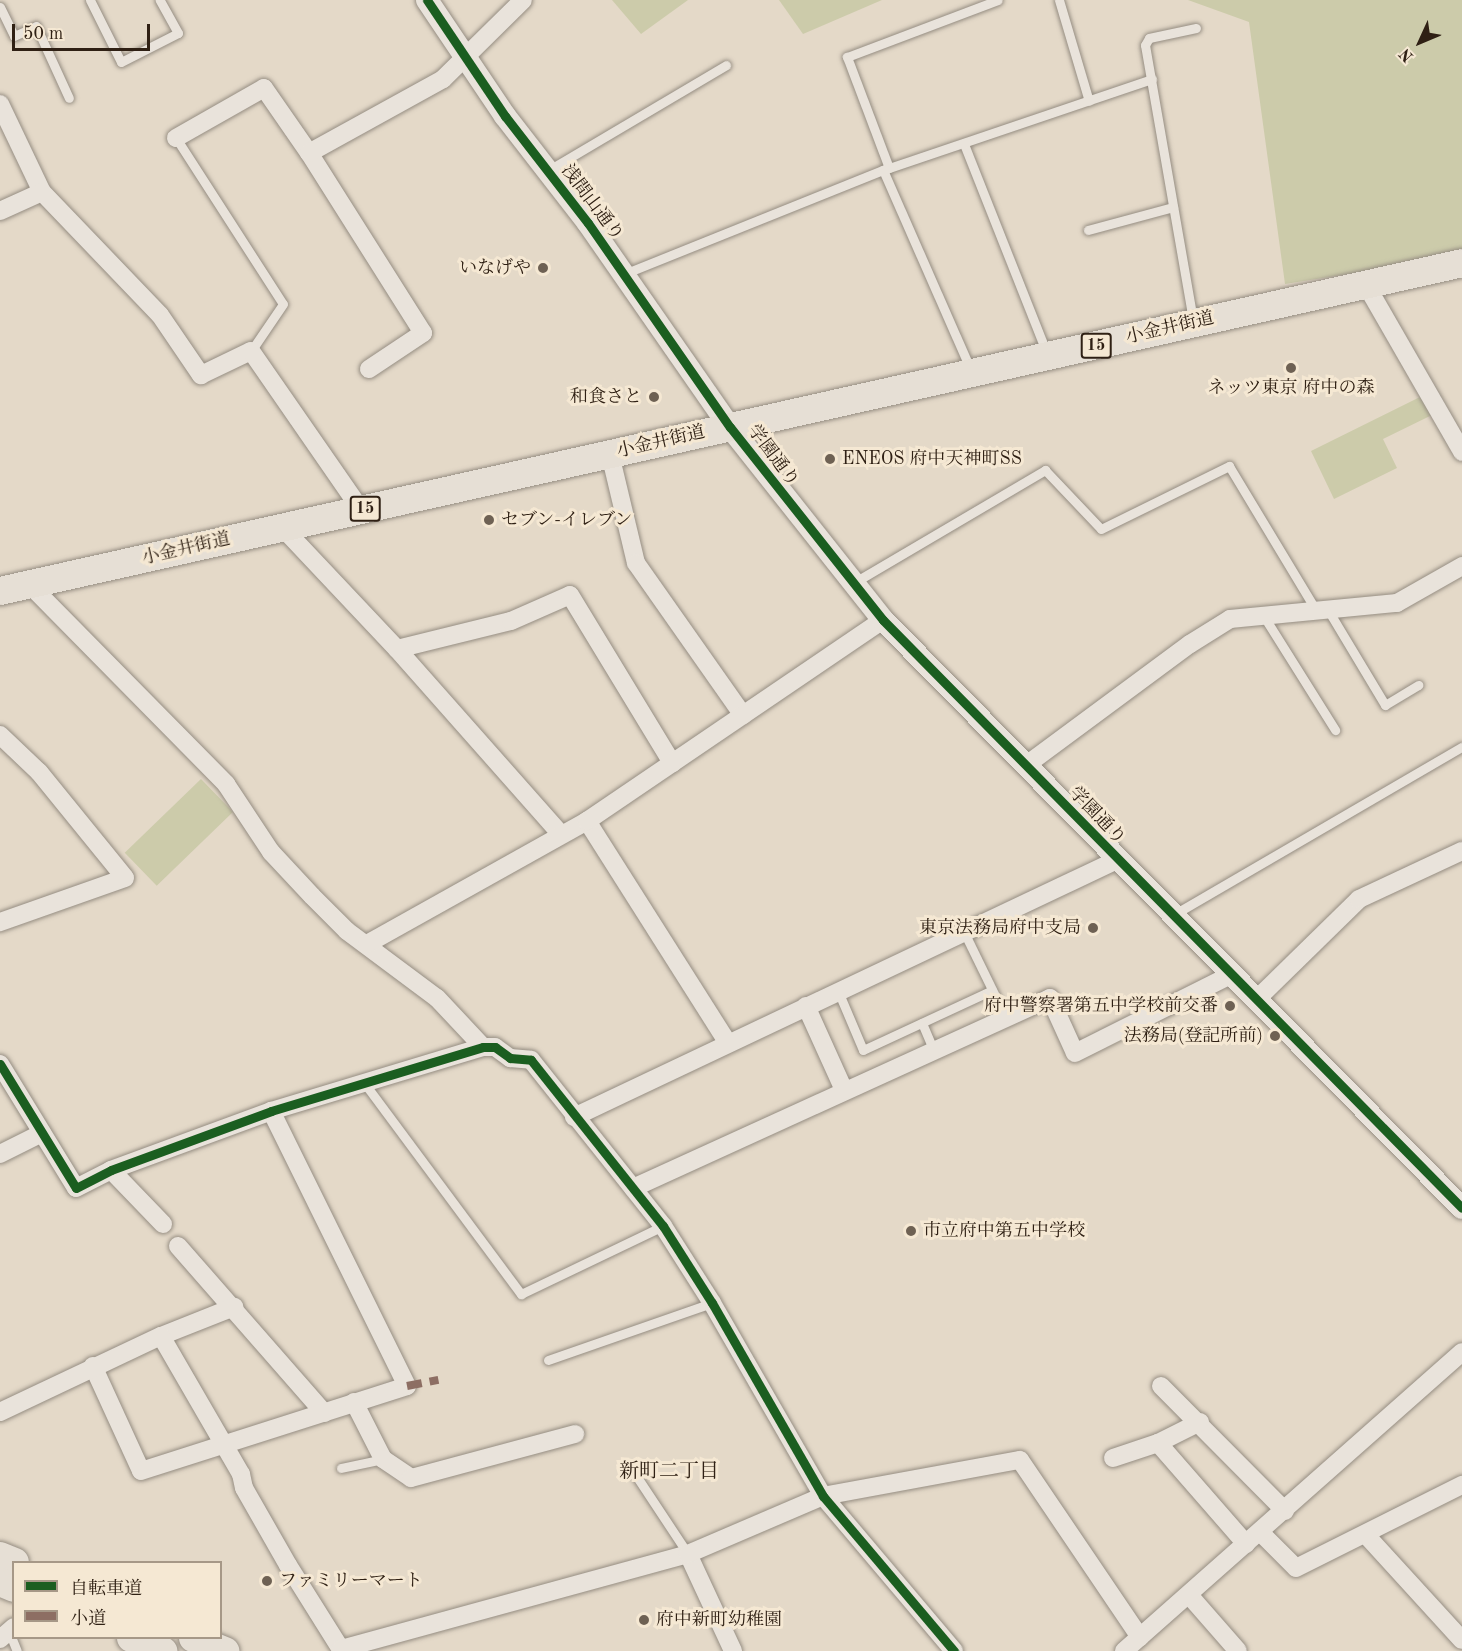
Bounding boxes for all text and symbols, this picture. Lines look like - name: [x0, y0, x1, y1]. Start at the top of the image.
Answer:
- scale bar: [15, 12, 153, 50]
- north arrow: [1390, 12, 1450, 72]
- text: 50 m: [23, 25, 63, 43]
- text: N: [1397, 45, 1417, 64]
- street label: 浅間山通り: [556, 161, 628, 245]
- place label: いなげや: [459, 257, 531, 279]
- marker: いなげや: [536, 261, 550, 275]
- street label: 小金井街道: [1124, 307, 1216, 349]
- road number: 15: [1080, 333, 1112, 359]
- marker: ネッツ東京 府中の森: [1284, 361, 1298, 375]
- place label: ネッツ東京 府中の森: [1207, 377, 1375, 399]
- place label: 和食さと: [570, 386, 642, 408]
- marker: 和食さと: [647, 390, 661, 404]
- street label: 小金井街道: [615, 421, 707, 463]
- street label: 学園通り: [743, 421, 803, 491]
- place label: ENEOS 府中天神町SS: [842, 448, 1022, 470]
- marker: ENEOS 府中天神町SS: [823, 452, 837, 466]
- road number: 15: [348, 496, 382, 522]
- place label: セブン-イレブン: [501, 509, 634, 531]
- marker: セブン-イレブン: [482, 513, 496, 527]
- street label: 小金井街道: [140, 528, 232, 570]
- street label: 学園通り: [1064, 783, 1130, 849]
- place label: 東京法務局府中支局: [919, 917, 1081, 939]
- marker: 東京法務局府中支局: [1086, 921, 1100, 935]
- place label: 府中警察署第五中学校前交番: [984, 995, 1218, 1017]
- marker: 府中警察署第五中学校前交番: [1223, 999, 1237, 1013]
- place label: 法務局(登記所前): [1124, 1025, 1263, 1047]
- marker: 法務局(登記所前): [1268, 1029, 1282, 1043]
- place label: 市立府中第五中学校: [923, 1220, 1085, 1242]
- marker: 市立府中第五中学校: [904, 1224, 918, 1238]
- district label: 新町二丁目: [619, 1460, 719, 1484]
- legend: [12, 1561, 222, 1639]
- place label: ファミリーマート: [279, 1570, 423, 1592]
- marker: ファミリーマート: [260, 1574, 274, 1588]
- text: 自転車道: [70, 1580, 142, 1598]
- place label: 府中新町幼稚園: [656, 1609, 782, 1631]
- text: 小道: [70, 1610, 106, 1628]
- marker: 府中新町幼稚園: [637, 1613, 651, 1627]

